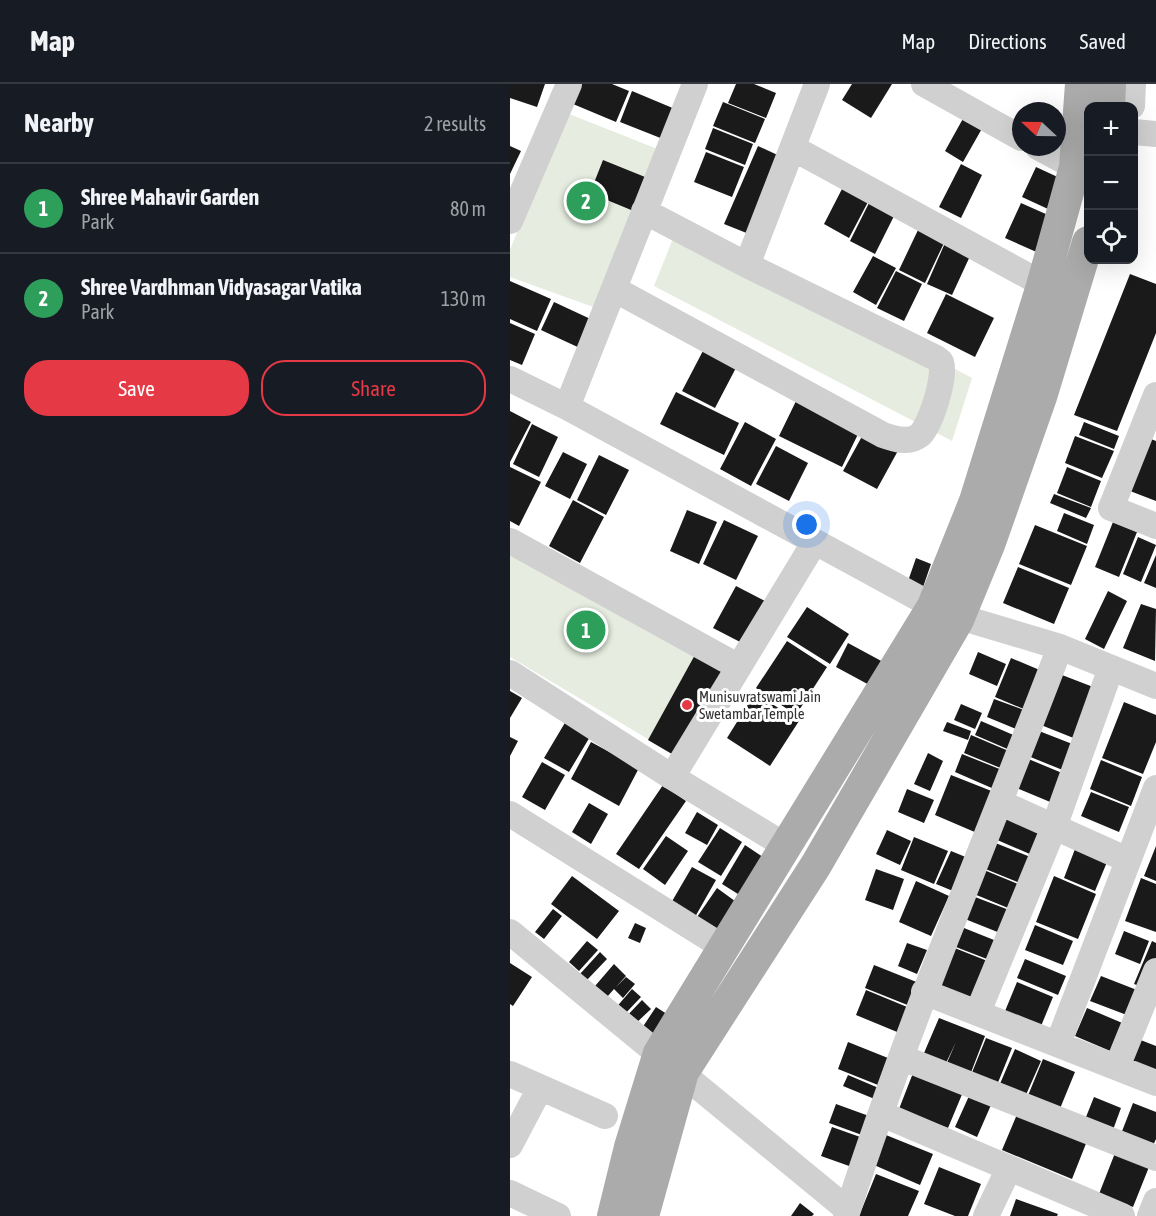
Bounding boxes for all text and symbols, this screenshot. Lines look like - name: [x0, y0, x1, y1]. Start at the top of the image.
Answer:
- text: Map: [30, 25, 75, 57]
- text: Map: [901, 29, 935, 53]
- text: Directions: [968, 29, 1047, 53]
- text: Saved: [1080, 29, 1126, 53]
- north arrow: [1012, 102, 1066, 156]
- map controls: [1084, 102, 1138, 264]
- button: +: [1084, 102, 1138, 156]
- text: Nearby: [24, 108, 94, 138]
- text: 2 results: [424, 112, 486, 135]
- button: −: [1084, 156, 1138, 210]
- pin: 2: [566, 178, 606, 224]
- text: Shree Mahavir Garden: [81, 184, 259, 210]
- text: 1: [39, 197, 48, 220]
- text: 80 m: [450, 197, 486, 220]
- text: Park: [81, 210, 114, 233]
- button: locate: [1084, 210, 1138, 264]
- text: Shree Vardhman Vidyasagar Vatika: [81, 274, 362, 300]
- text: 2: [39, 287, 48, 310]
- text: 130 m: [441, 287, 486, 310]
- text: Park: [81, 300, 114, 323]
- button: Save: [24, 360, 249, 416]
- button: Share: [261, 360, 486, 416]
- your location: [792, 510, 821, 539]
- pin: 1: [566, 608, 606, 652]
- place label: Munisuvratswami Jain Swetambar Temple: [699, 688, 821, 722]
- marker: Munisuvratswami Jain Swetambar Temple: [680, 698, 694, 712]

